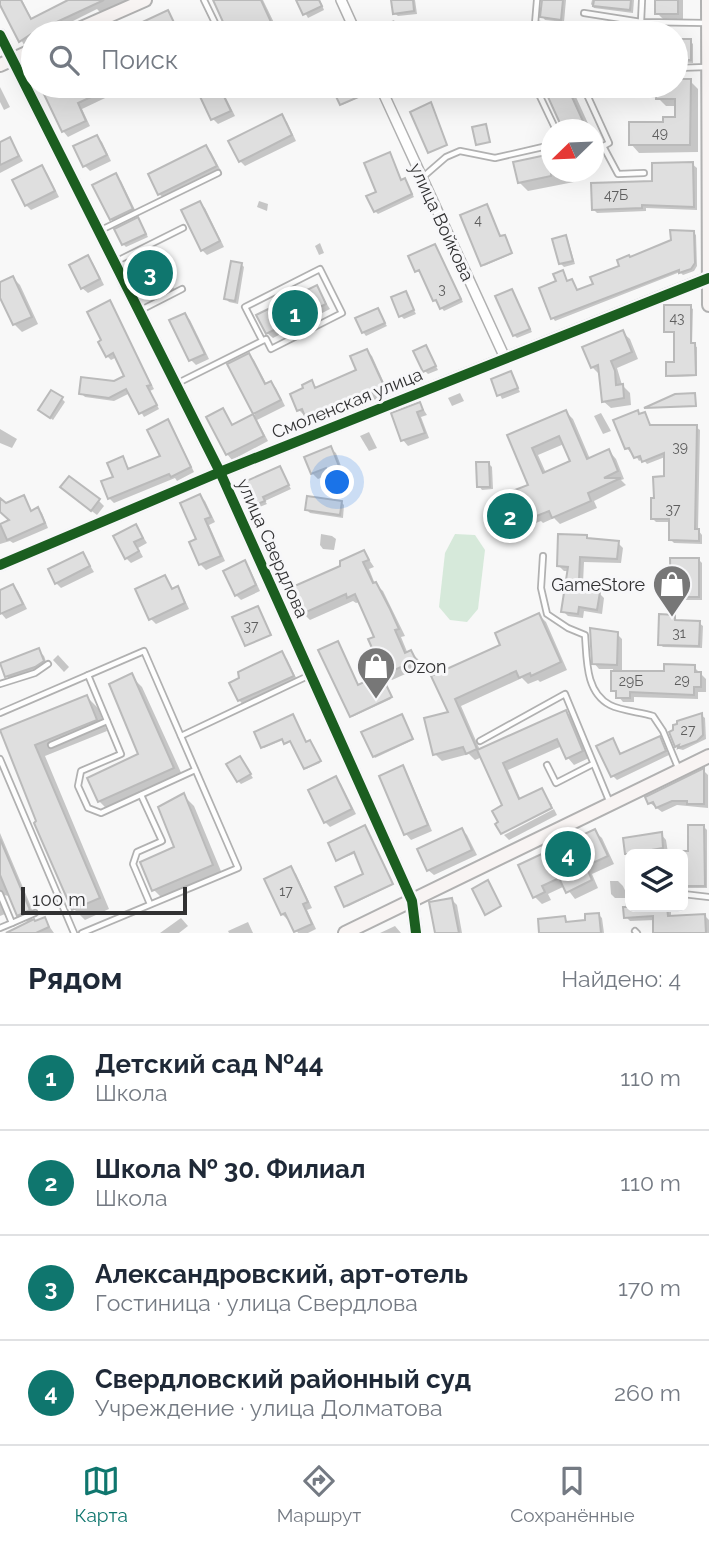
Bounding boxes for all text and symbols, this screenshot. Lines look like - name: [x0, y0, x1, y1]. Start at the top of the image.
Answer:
- search box: [21, 21, 688, 98]
- icon: search: [45, 41, 83, 79]
- text: Поиск: [101, 45, 178, 75]
- north arrow: [541, 119, 604, 182]
- house number: 49: [652, 125, 668, 141]
- street label: улица Войкова: [405, 160, 479, 284]
- house number: 47Б: [604, 187, 628, 203]
- house number: 4: [474, 212, 482, 228]
- pin: 3: [127, 247, 173, 299]
- house number: 3: [438, 281, 446, 297]
- pin: 1: [272, 287, 318, 339]
- house number: 43: [669, 310, 685, 326]
- street label: Смоленская улица: [269, 363, 425, 443]
- house number: 39: [672, 439, 688, 455]
- your location: [320, 465, 354, 499]
- street label: улица Свердлова: [233, 475, 313, 621]
- pin: 2: [487, 490, 533, 542]
- house number: 37: [666, 501, 681, 517]
- shop icon: GameStore: [651, 563, 693, 618]
- place label: GameStore: [551, 574, 645, 595]
- house number: 37: [244, 618, 259, 634]
- house number: 31: [672, 625, 686, 641]
- shop icon: Ozon: [355, 645, 397, 700]
- place label: Ozon: [403, 656, 446, 677]
- house number: 29: [674, 672, 690, 688]
- house number: 29Б: [619, 673, 643, 689]
- house number: 27: [681, 722, 696, 738]
- pin: 4: [545, 828, 591, 880]
- map controls: [625, 849, 688, 912]
- button: layers: [625, 849, 688, 912]
- house number: 17: [279, 883, 293, 899]
- scale bar: [21, 884, 187, 916]
- text: 100 m: [32, 888, 86, 910]
- text: Рядом: [28, 961, 122, 996]
- text: Найдено: 4: [561, 965, 681, 992]
- text: Детский сад №44: [95, 1049, 324, 1079]
- text: 1: [45, 1064, 57, 1091]
- text: 110 m: [620, 1064, 681, 1091]
- text: Школа: [95, 1079, 168, 1106]
- text: Школа № 30. Филиал: [95, 1154, 365, 1184]
- text: 2: [45, 1169, 57, 1196]
- text: 110 m: [620, 1169, 681, 1196]
- text: Школа: [95, 1184, 168, 1211]
- text: Александровский, арт-отель: [95, 1259, 468, 1289]
- text: 3: [45, 1274, 57, 1301]
- text: 170 m: [618, 1274, 681, 1301]
- text: Гостиница · улица Свердлова: [95, 1289, 418, 1316]
- text: Свердловский районный суд: [95, 1364, 471, 1394]
- text: 4: [44, 1379, 58, 1406]
- text: 260 m: [614, 1379, 681, 1406]
- text: Учреждение · улица Долматова: [95, 1394, 443, 1421]
- tab: Карта: [74, 1462, 128, 1526]
- tab: Маршрут: [277, 1462, 361, 1526]
- tab: Сохранённые: [510, 1462, 635, 1526]

